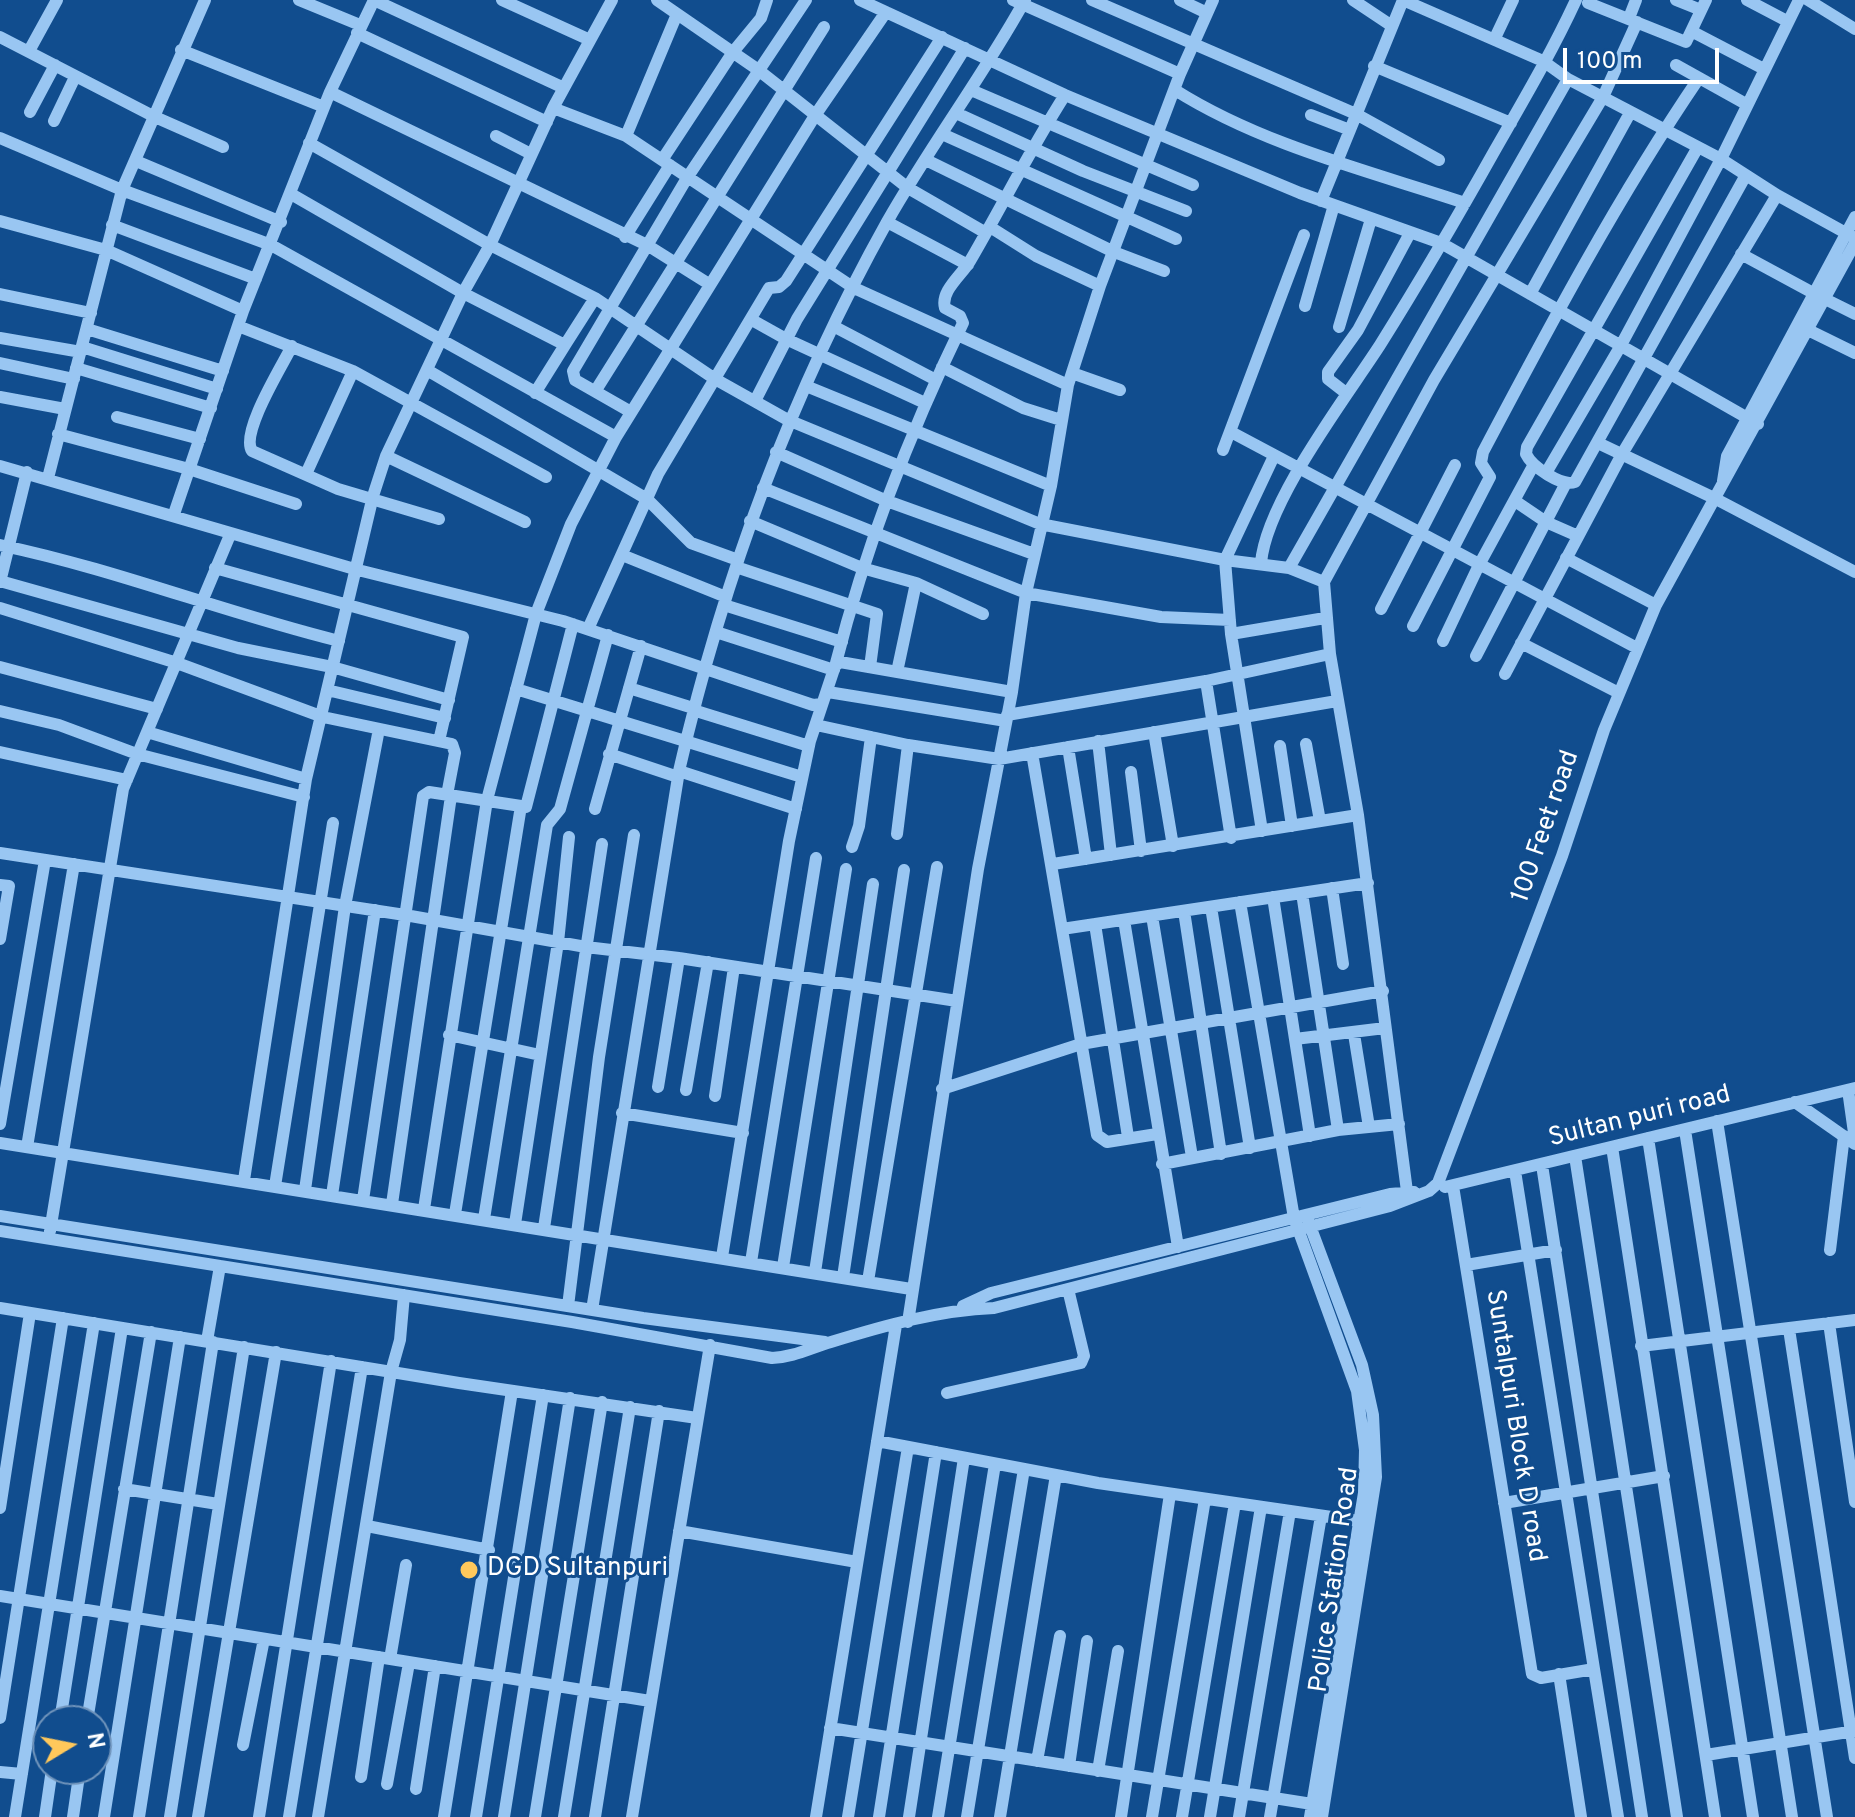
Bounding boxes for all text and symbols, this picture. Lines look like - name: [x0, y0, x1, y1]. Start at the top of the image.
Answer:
- scale bar: [1567, 32, 1723, 82]
- text: 100 m: [1577, 47, 1643, 77]
- street label: 100 Feet road: [1506, 747, 1588, 907]
- street label: Sultan puri road: [1546, 1080, 1734, 1156]
- street label: Suntalpuri Block D road: [1477, 1288, 1551, 1564]
- street label: Police Station Road: [1305, 1465, 1367, 1695]
- place label: DGD Sultanpuri: [487, 1554, 668, 1586]
- marker: DGD Sultanpuri: [458, 1559, 480, 1581]
- north arrow: [32, 1705, 112, 1785]
- text: N: [79, 1731, 109, 1751]

